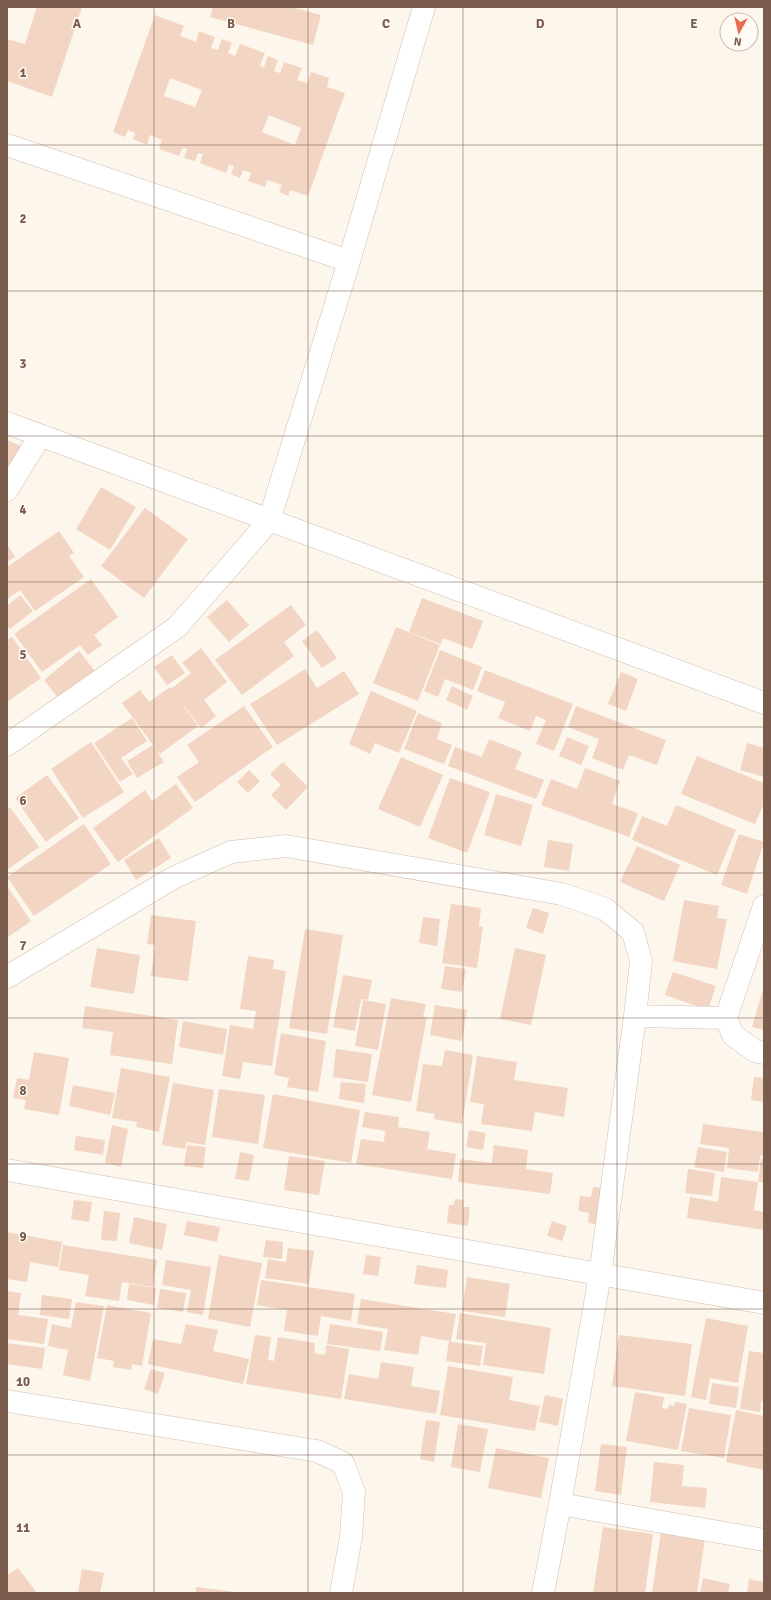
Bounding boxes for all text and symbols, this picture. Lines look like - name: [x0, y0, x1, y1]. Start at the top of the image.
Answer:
- north arrow: [719, 12, 759, 52]
- text: A: [73, 16, 82, 32]
- text: B: [227, 16, 235, 32]
- text: C: [382, 16, 390, 32]
- text: D: [536, 16, 545, 32]
- text: E: [690, 16, 698, 32]
- text: N: [733, 34, 742, 48]
- text: 1: [19, 65, 27, 81]
- text: 2: [19, 211, 27, 227]
- text: 3: [19, 356, 27, 372]
- text: 4: [19, 502, 27, 518]
- text: 5: [19, 647, 27, 663]
- text: 6: [19, 793, 27, 809]
- text: 7: [19, 938, 27, 954]
- text: 8: [19, 1083, 27, 1099]
- text: 9: [19, 1229, 27, 1245]
- text: 10: [16, 1374, 30, 1390]
- text: 11: [16, 1520, 30, 1536]

